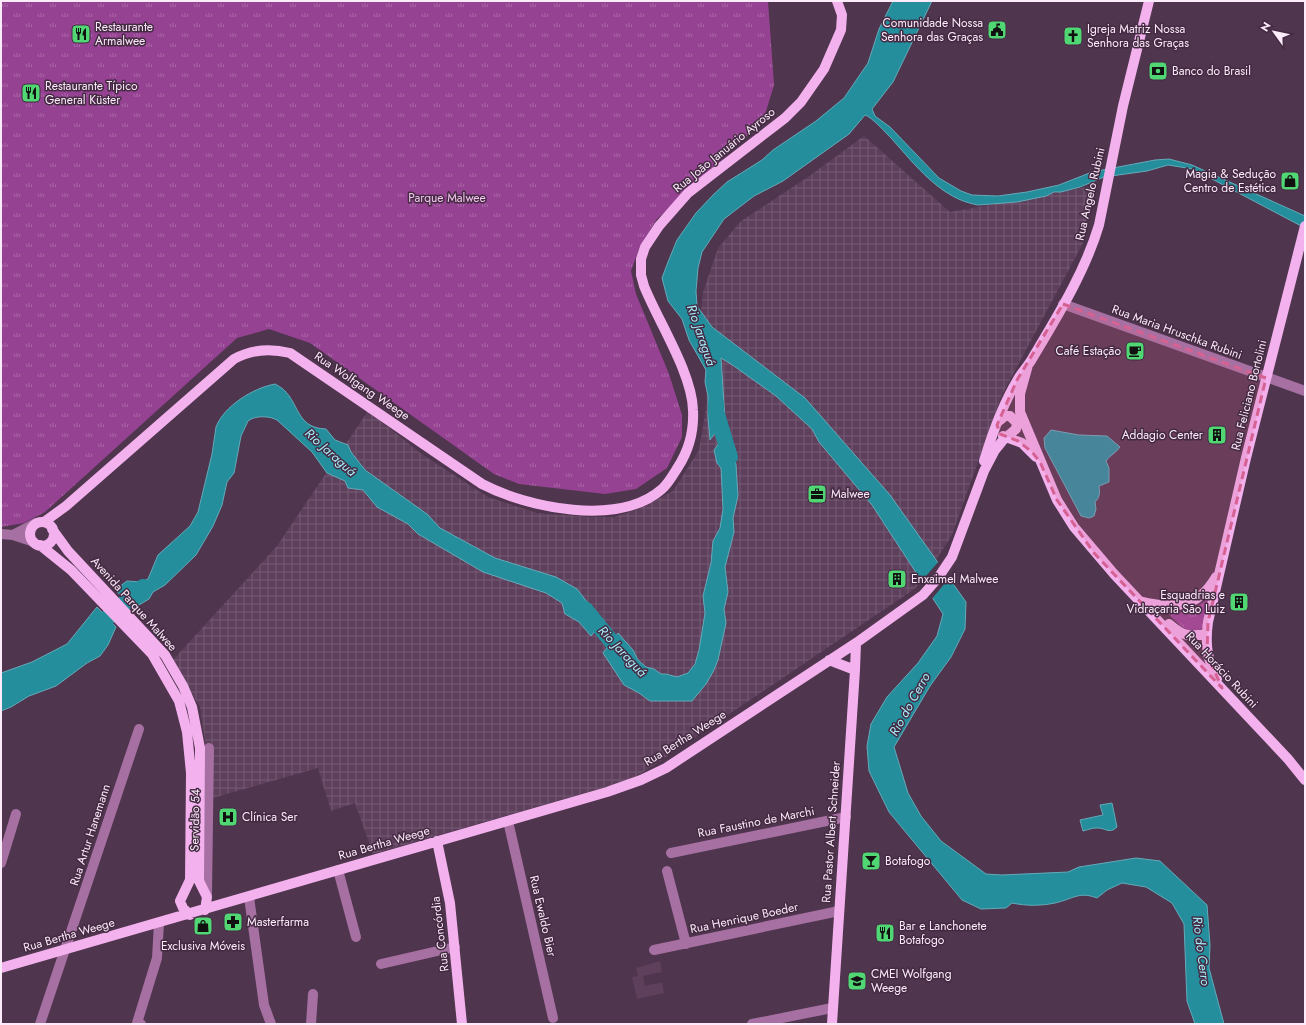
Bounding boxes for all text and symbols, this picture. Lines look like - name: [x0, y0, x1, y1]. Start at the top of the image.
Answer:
- north arrow: [1254, 12, 1294, 52]
- place label: Comunidade Nossa Senhora das Graças: [881, 14, 983, 46]
- place label: Restaurante Armalwee: [95, 18, 153, 50]
- public building icon: Comunidade Nossa Senhora das Graças: [986, 19, 1008, 41]
- text: N: [1257, 19, 1275, 35]
- place label: Igreja Matriz Nossa Senhora das Graças: [1087, 20, 1189, 52]
- restaurant icon: Restaurante Armalwee: [70, 23, 92, 45]
- church icon: Igreja Matriz Nossa Senhora das Graças: [1062, 25, 1084, 47]
- bank icon: Banco do Brasil: [1147, 60, 1169, 82]
- place label: Banco do Brasil: [1172, 62, 1251, 80]
- place label: Restaurante Típico General Küster: [45, 77, 138, 109]
- restaurant icon: Restaurante Típico General Küster: [20, 82, 42, 104]
- street label: Rua João Januário Ayroso: [669, 103, 779, 197]
- street label: Rua Angelo Rubini: [1071, 146, 1109, 242]
- place label: Magia & Sedução Centro de Estética: [1184, 165, 1276, 197]
- shop icon: Magia & Sedução Centro de Estética: [1279, 170, 1301, 192]
- park label: Parque Malwee: [408, 189, 486, 207]
- street label: Rua Maria Hruschka Rubini: [1109, 300, 1245, 364]
- water label: Rio Jaraguá: [682, 302, 721, 368]
- street label: Rua Feliciano Bortolini: [1227, 338, 1271, 452]
- cafe icon: Café Estação: [1124, 340, 1146, 362]
- place label: Café Estação: [1056, 342, 1121, 360]
- street label: Rua Wolfgang Weege: [311, 347, 413, 425]
- water label: Rio Jaraguá: [301, 424, 361, 481]
- building icon: Addagio Center: [1206, 424, 1228, 446]
- place label: Addagio Center: [1122, 426, 1204, 444]
- office icon: Malwee: [806, 483, 828, 505]
- place label: Malwee: [831, 485, 870, 503]
- street label: Avenida Parque Malwee: [87, 553, 181, 655]
- building icon: Enxaimel Malwee: [886, 568, 908, 590]
- place label: Enxaimel Malwee: [911, 570, 998, 588]
- place label: Esquadrias e Vidraçaria São Luiz: [1126, 586, 1225, 618]
- building icon: Esquadrias e Vidraçaria São Luiz: [1228, 591, 1250, 613]
- water label: Rio Jaraguá: [594, 622, 651, 681]
- street label: Rua Horácio Rubini: [1182, 628, 1262, 712]
- water label: Rio do Cerro: [884, 669, 935, 739]
- street label: Rua Bertha Weege: [640, 705, 730, 771]
- street label: Rua Pastor Albert Schneider: [817, 760, 845, 903]
- street label: Rua Artur Hanemann: [65, 782, 115, 888]
- street label: Servidão 54: [185, 789, 205, 851]
- street label: Rua Faustino de Marchi: [696, 802, 816, 842]
- hospital icon: Clínica Ser: [217, 806, 239, 828]
- place label: Clínica Ser: [242, 808, 298, 826]
- street label: Rua Bertha Weege: [336, 821, 432, 865]
- bar icon: Botafogo: [860, 850, 882, 872]
- place label: Botafogo: [885, 852, 931, 870]
- street label: Rua Ewaldo Bier: [525, 874, 561, 959]
- street label: Rua Concórdia: [426, 895, 454, 973]
- street label: Rua Henrique Boeder: [688, 898, 801, 938]
- pharmacy icon: Masterfarma: [222, 911, 244, 933]
- street label: Rua Bertha Weege: [21, 913, 117, 957]
- place label: Masterfarma: [247, 913, 309, 931]
- shop icon: Exclusiva Móveis: [192, 915, 214, 937]
- water label: Rio do Cerro: [1188, 915, 1215, 987]
- place label: Bar e Lanchonete Botafogo: [899, 917, 987, 949]
- restaurant icon: Bar e Lanchonete Botafogo: [874, 922, 896, 944]
- place label: Exclusiva Móveis: [161, 937, 245, 955]
- place label: CMEI Wolfgang Weege: [871, 965, 952, 997]
- school or university icon: CMEI Wolfgang Weege: [846, 970, 868, 992]

